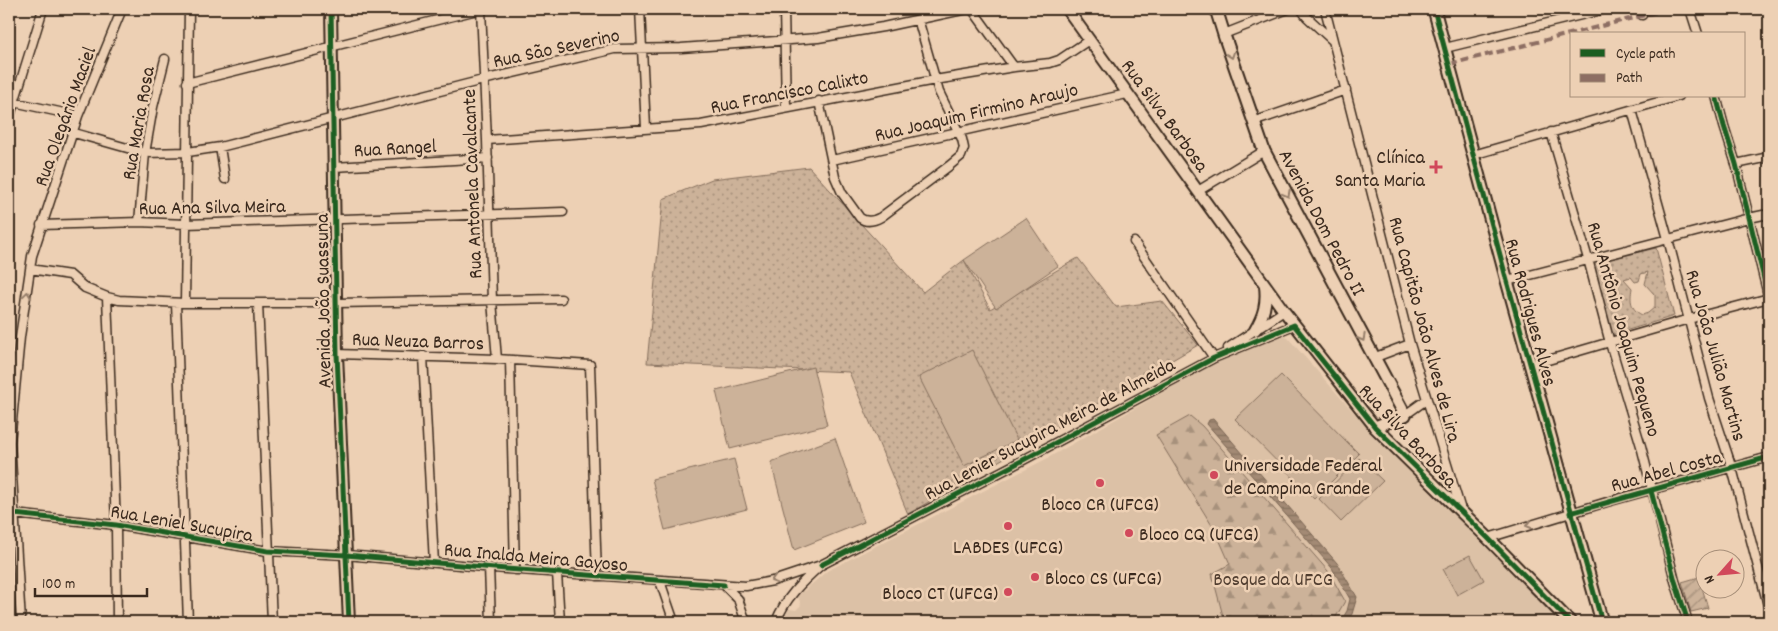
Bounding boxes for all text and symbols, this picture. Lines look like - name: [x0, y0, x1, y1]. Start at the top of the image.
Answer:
- street label: Rua São Severino: [491, 23, 623, 77]
- legend: [1570, 32, 1746, 98]
- street label: Rua Olegário Maciel: [29, 43, 105, 191]
- text: Cycle path: [1616, 44, 1676, 66]
- one-way arrow: [1225, 51, 1235, 59]
- street label: Rua Silva Barbosa: [1113, 55, 1214, 179]
- street label: Rua Maria Rosa: [116, 64, 164, 183]
- street label: Rua Francisco Calixto: [708, 65, 871, 123]
- text: Path: [1616, 68, 1642, 90]
- street label: Rua Joaquim Firmino Araujo: [872, 77, 1081, 151]
- street label: Rua Antonela Cavalcante: [457, 88, 491, 279]
- street label: Rua Rangel: [353, 134, 438, 166]
- street label: Avenida Dom Pedro II: [1270, 145, 1371, 302]
- place label: Clínica Santa Maria: [1335, 145, 1426, 196]
- marker: Clínica Santa Maria: [1429, 160, 1443, 174]
- one-way arrow: [1280, 189, 1290, 198]
- street label: Rua Ana Silva Meira: [138, 194, 286, 224]
- street label: Avenida João Suassuna: [309, 213, 341, 389]
- street label: Rua Capitão João Alves de Lira: [1380, 214, 1467, 446]
- street label: Rua Antônio Joaquim Pequeno: [1578, 219, 1666, 441]
- street label: Rua Rodrigues Alves: [1496, 236, 1562, 390]
- street label: Rua João Julião Martins: [1676, 267, 1752, 445]
- one-way arrow: [21, 290, 31, 299]
- street label: Rua Neuza Barros: [351, 327, 484, 359]
- one-way arrow: [1356, 333, 1366, 342]
- street label: Rua Lenier Sucupira Meira de Almeida: [920, 352, 1181, 509]
- street label: Rua Silva Barbosa: [1351, 379, 1463, 496]
- street label: Rua Abel Costa: [1608, 444, 1726, 501]
- place label: Universidade Federal de Campina Grande: [1224, 453, 1382, 504]
- marker: Universidade Federal de Campina Grande: [1208, 469, 1220, 481]
- marker: Bloco CR (UFCG): [1094, 477, 1106, 489]
- place label: Bloco CR (UFCG): [1041, 492, 1159, 520]
- street label: Rua Leniel Sucupira: [108, 499, 255, 551]
- marker: LABDES (UFCG): [1002, 520, 1014, 532]
- one-way arrow: [1526, 520, 1534, 530]
- place label: Bloco CQ (UFCG): [1139, 522, 1258, 550]
- marker: Bloco CQ (UFCG): [1123, 527, 1135, 539]
- place label: LABDES (UFCG): [953, 535, 1063, 563]
- street label: Rua Inalda Meira Gayoso: [443, 537, 629, 581]
- north arrow: [1696, 548, 1746, 598]
- scale bar: [35, 566, 148, 598]
- place label: Bloco CS (UFCG): [1045, 566, 1161, 594]
- park label: Bosque da UFCG: [1213, 567, 1333, 595]
- marker: Bloco CS (UFCG): [1029, 571, 1041, 583]
- text: N: [1700, 571, 1721, 587]
- text: 100 m: [42, 574, 75, 596]
- one-way arrow: [771, 574, 779, 584]
- place label: Bloco CT (UFCG): [882, 581, 998, 609]
- marker: Bloco CT (UFCG): [1002, 586, 1014, 598]

